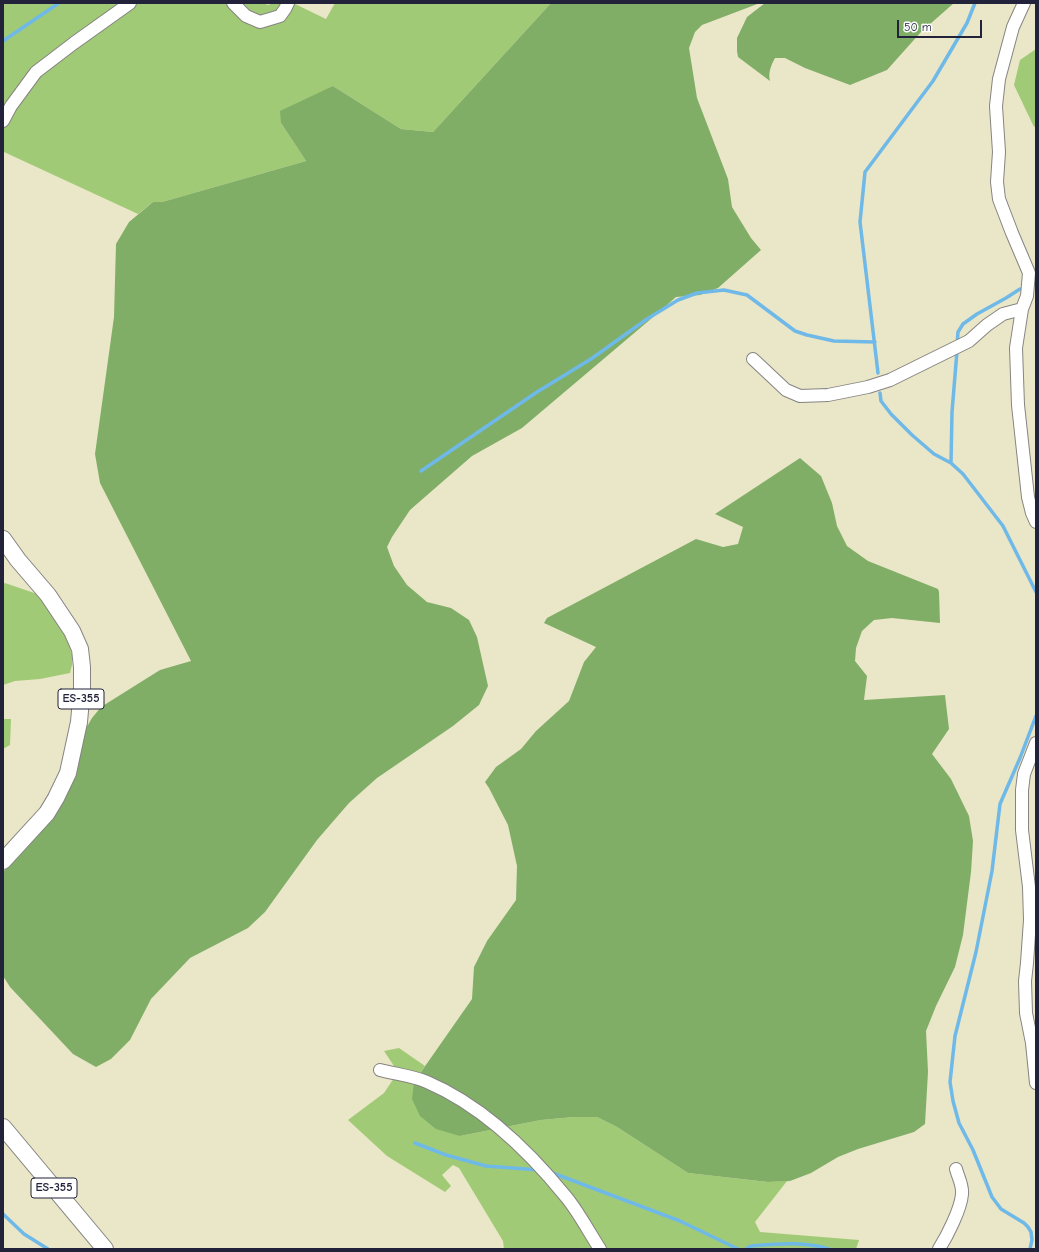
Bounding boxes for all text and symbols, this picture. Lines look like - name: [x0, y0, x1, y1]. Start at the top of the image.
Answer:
- scale bar: [899, 12, 984, 38]
- text: 50 m: [904, 20, 932, 34]
- road number: ES-355: [58, 689, 104, 709]
- road number: ES-355: [31, 1178, 77, 1198]

